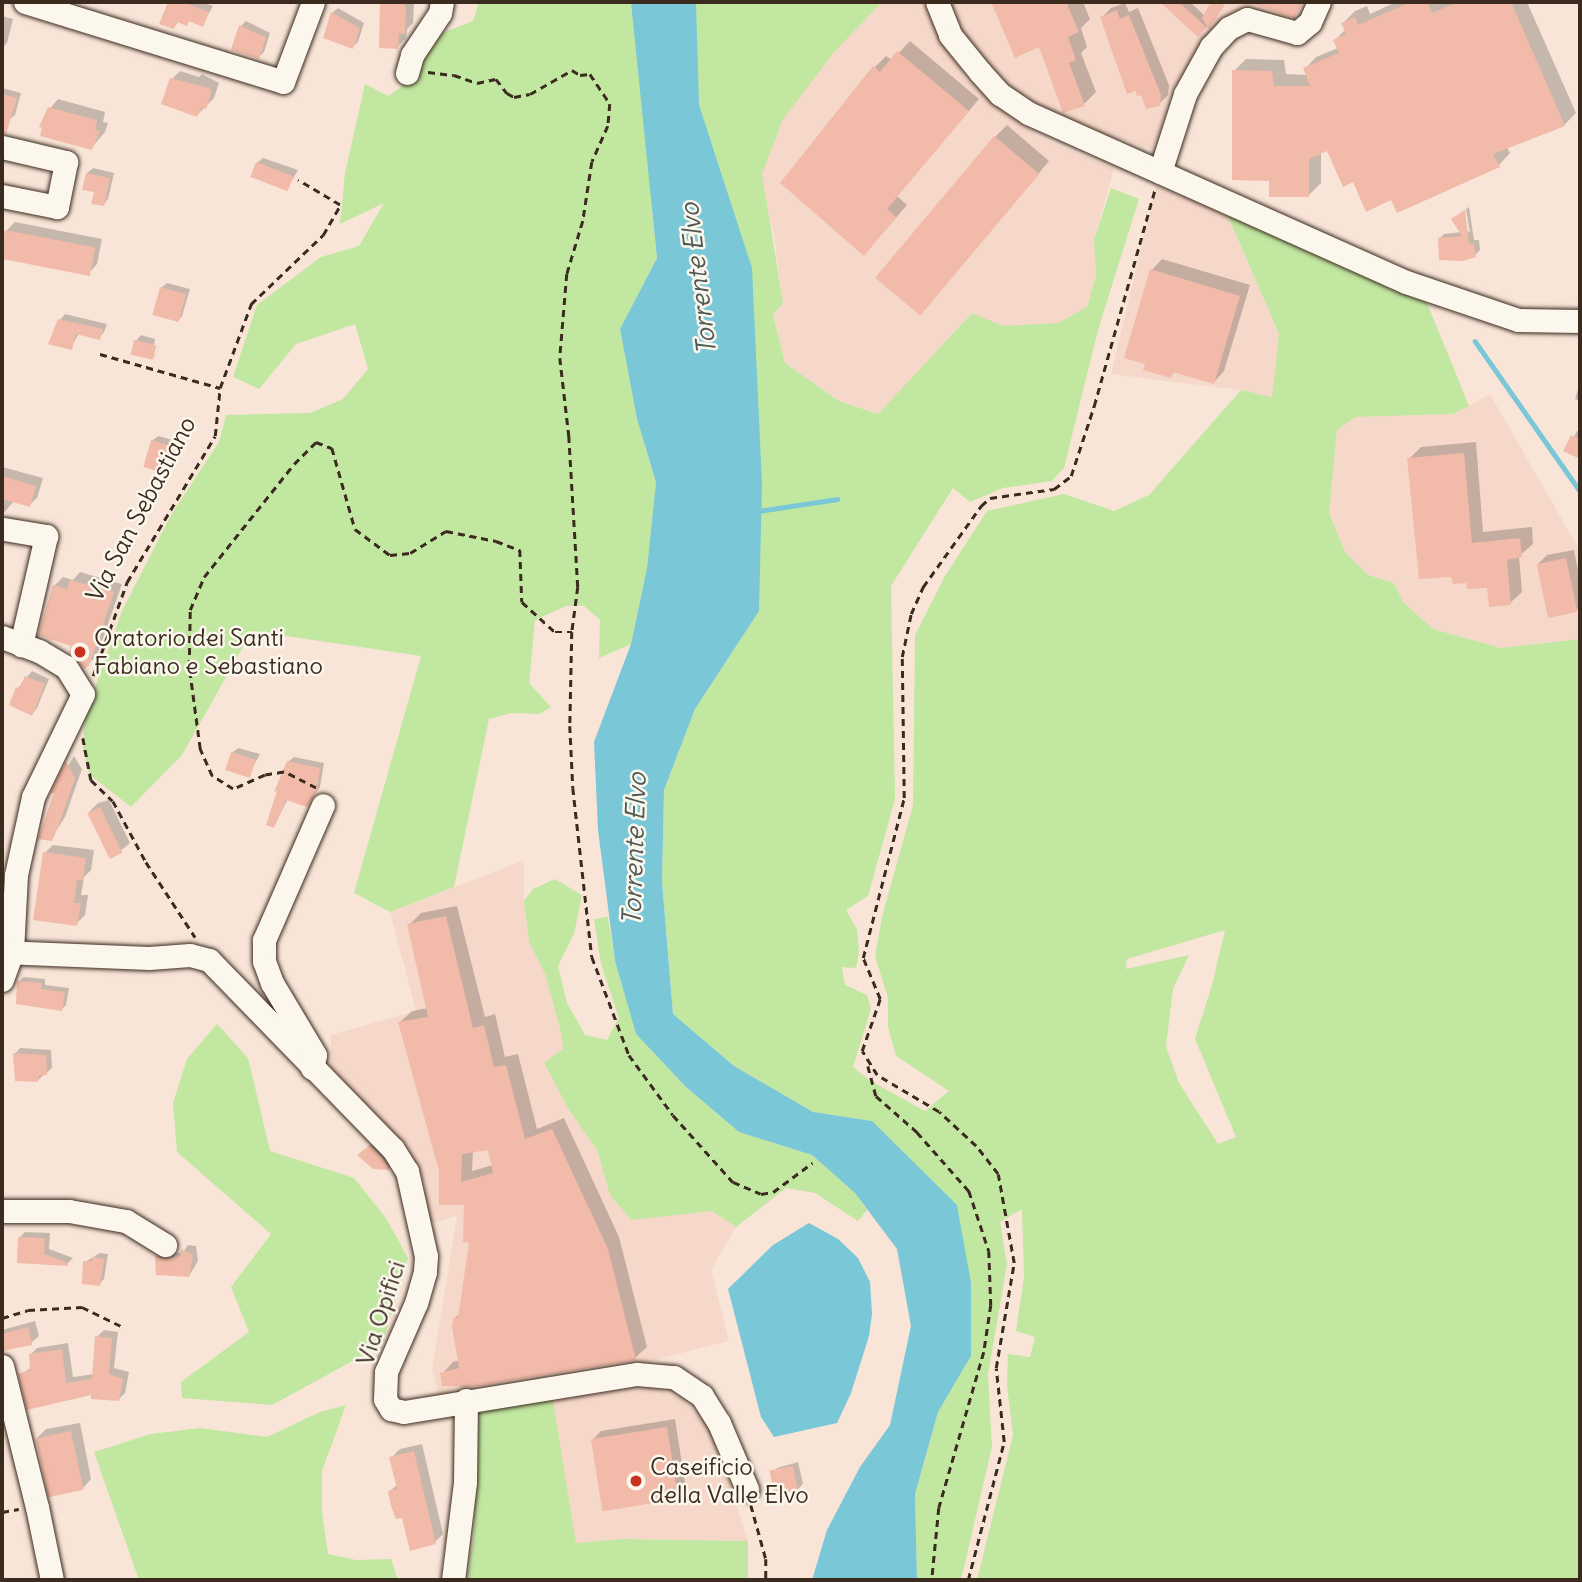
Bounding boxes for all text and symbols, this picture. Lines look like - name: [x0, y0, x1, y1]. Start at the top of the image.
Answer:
- water label: Torrente Elvo: [673, 201, 723, 357]
- street label: Via San Sebastiano: [80, 412, 202, 606]
- place label: Oratorio dei Santi Fabiano e Sebastiano: [94, 624, 323, 680]
- marker: Oratorio dei Santi Fabiano e Sebastiano: [72, 644, 88, 660]
- water label: Torrente Elvo: [616, 772, 652, 926]
- street label: Via Opifici: [351, 1257, 411, 1369]
- place label: Caseificio della Valle Elvo: [650, 1453, 809, 1509]
- marker: Caseificio della Valle Elvo: [628, 1473, 644, 1489]

